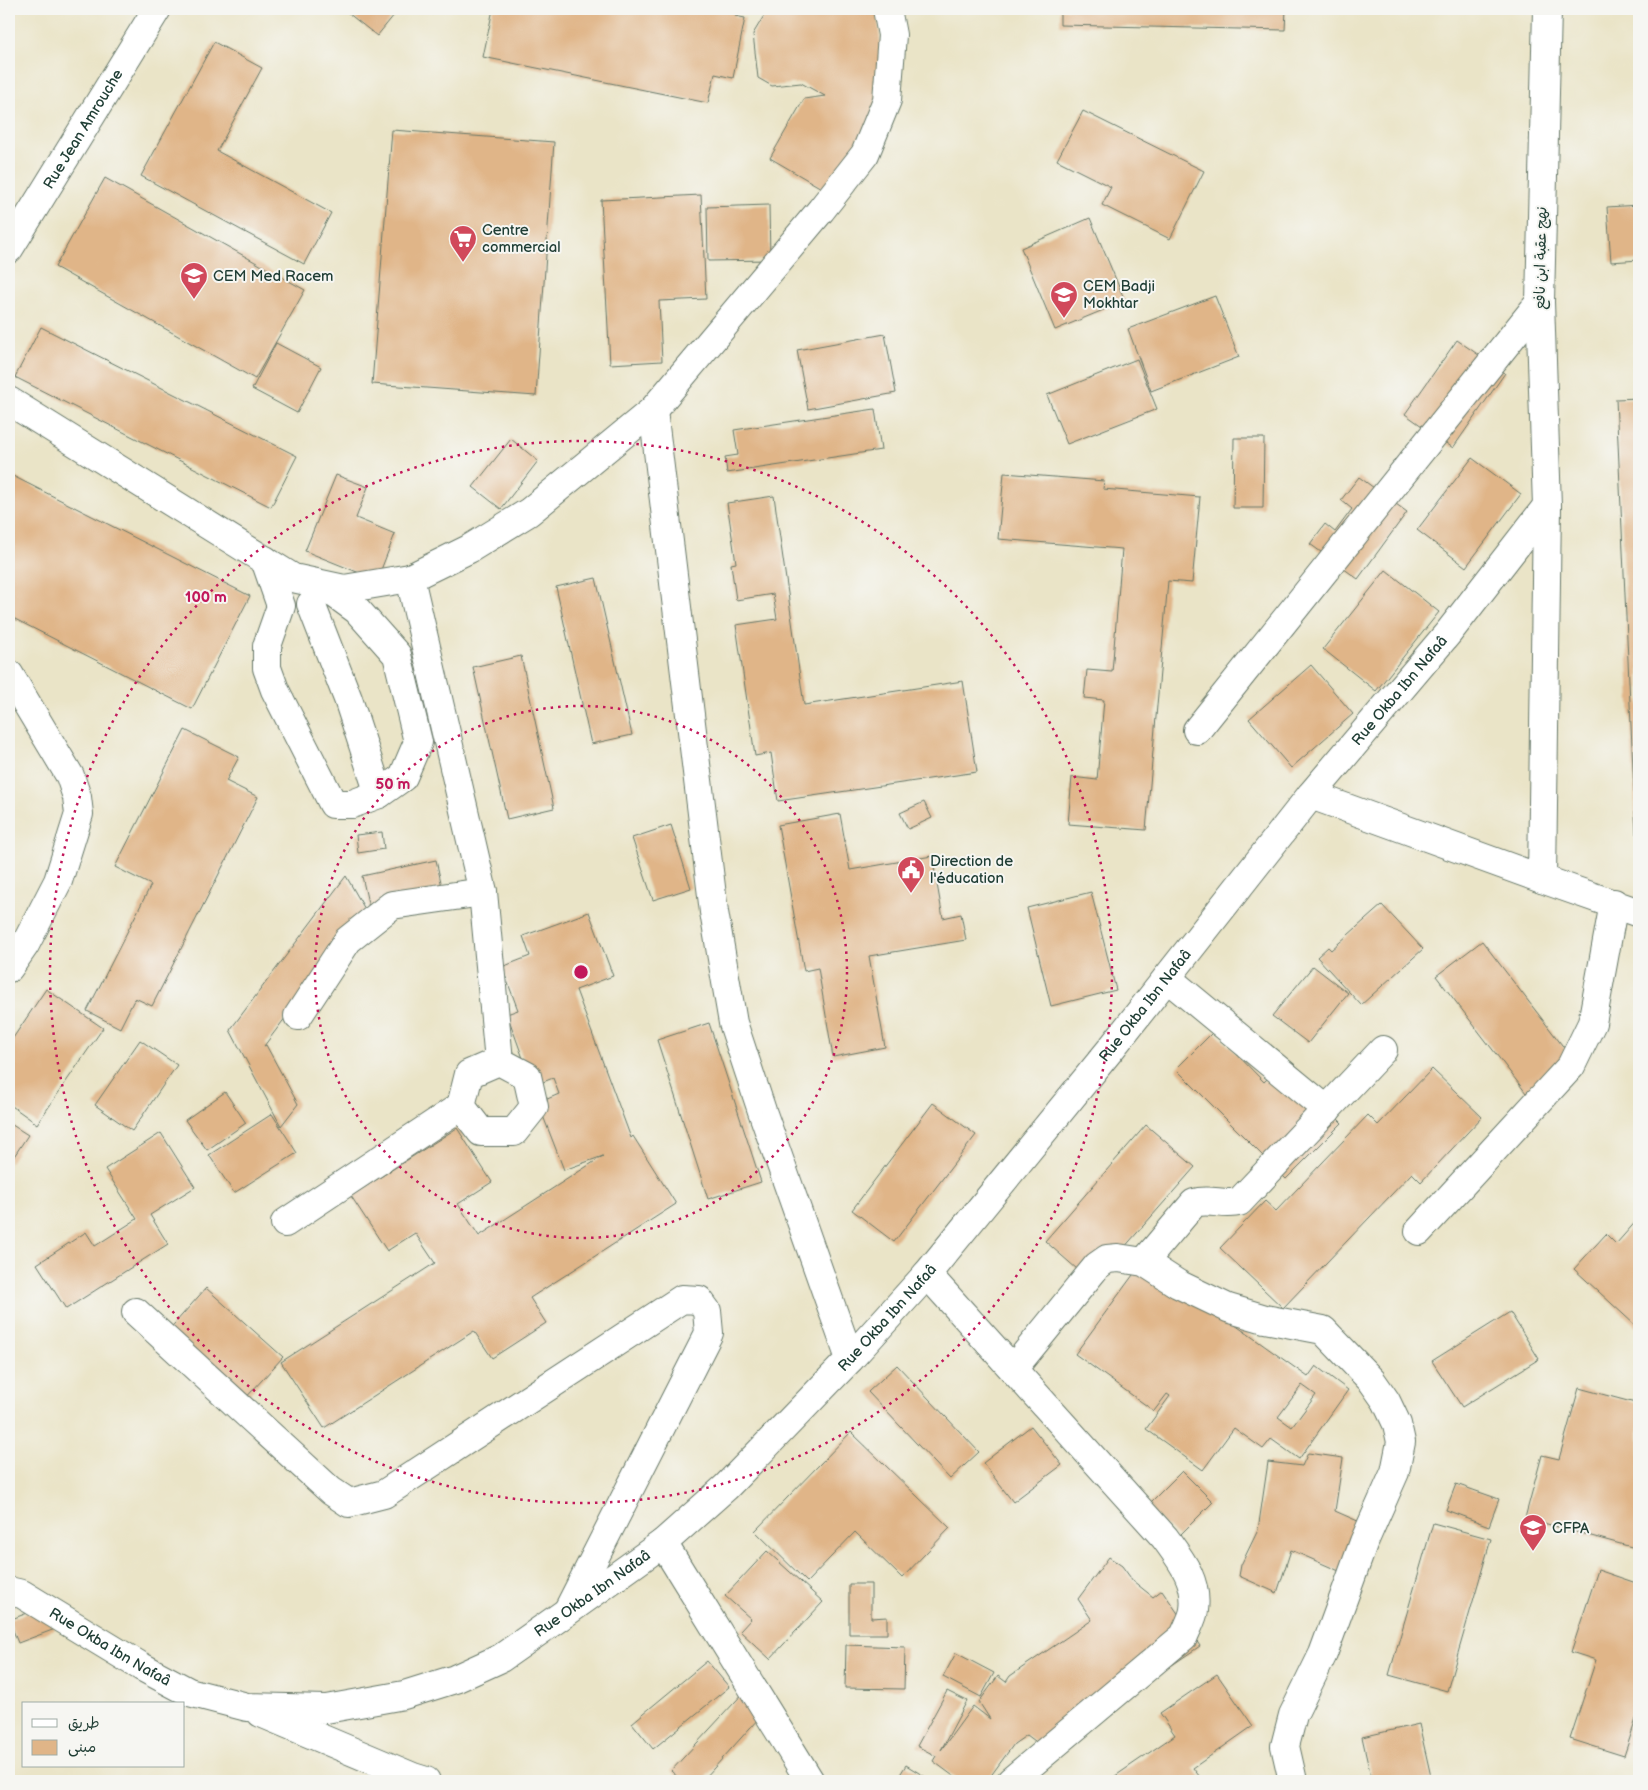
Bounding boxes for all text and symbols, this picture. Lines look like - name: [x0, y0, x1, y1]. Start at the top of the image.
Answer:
- street label: Rue Jean Amrouche: [39, 65, 127, 192]
- street label: نهج عقبة ابن نافع: [1531, 206, 1552, 310]
- place label: Centre commercial: [482, 221, 561, 257]
- supermarket icon: Centre commercial: [448, 224, 478, 263]
- school or university icon: CEM Med Racem: [179, 261, 209, 300]
- place label: CEM Med Racem: [213, 267, 333, 286]
- place label: CEM Badji Mokhtar: [1083, 277, 1155, 313]
- school or university icon: CEM Badji Mokhtar: [1049, 280, 1079, 319]
- text: 100 m: [185, 588, 227, 607]
- street label: Rue Okba Ibn Nafaâ: [1348, 632, 1451, 749]
- text: 50 m: [376, 775, 411, 794]
- place label: Direction de l'éducation: [930, 852, 1013, 888]
- public building icon: Direction de l'éducation: [896, 855, 926, 894]
- street label: Rue Okba Ibn Nafaâ: [1095, 945, 1195, 1066]
- centre of rings: [572, 963, 590, 981]
- street label: Rue Okba Ibn Nafaâ: [834, 1260, 941, 1375]
- school or university icon: CFPA: [1518, 1513, 1548, 1552]
- place label: CFPA: [1552, 1519, 1590, 1538]
- street label: Rue Okba Ibn Nafaâ: [530, 1546, 654, 1641]
- street label: Rue Okba Ibn Nafaâ: [46, 1603, 174, 1690]
- legend: [22, 1702, 185, 1768]
- text: طريق: [68, 1714, 100, 1733]
- text: مبنى: [68, 1738, 96, 1757]

